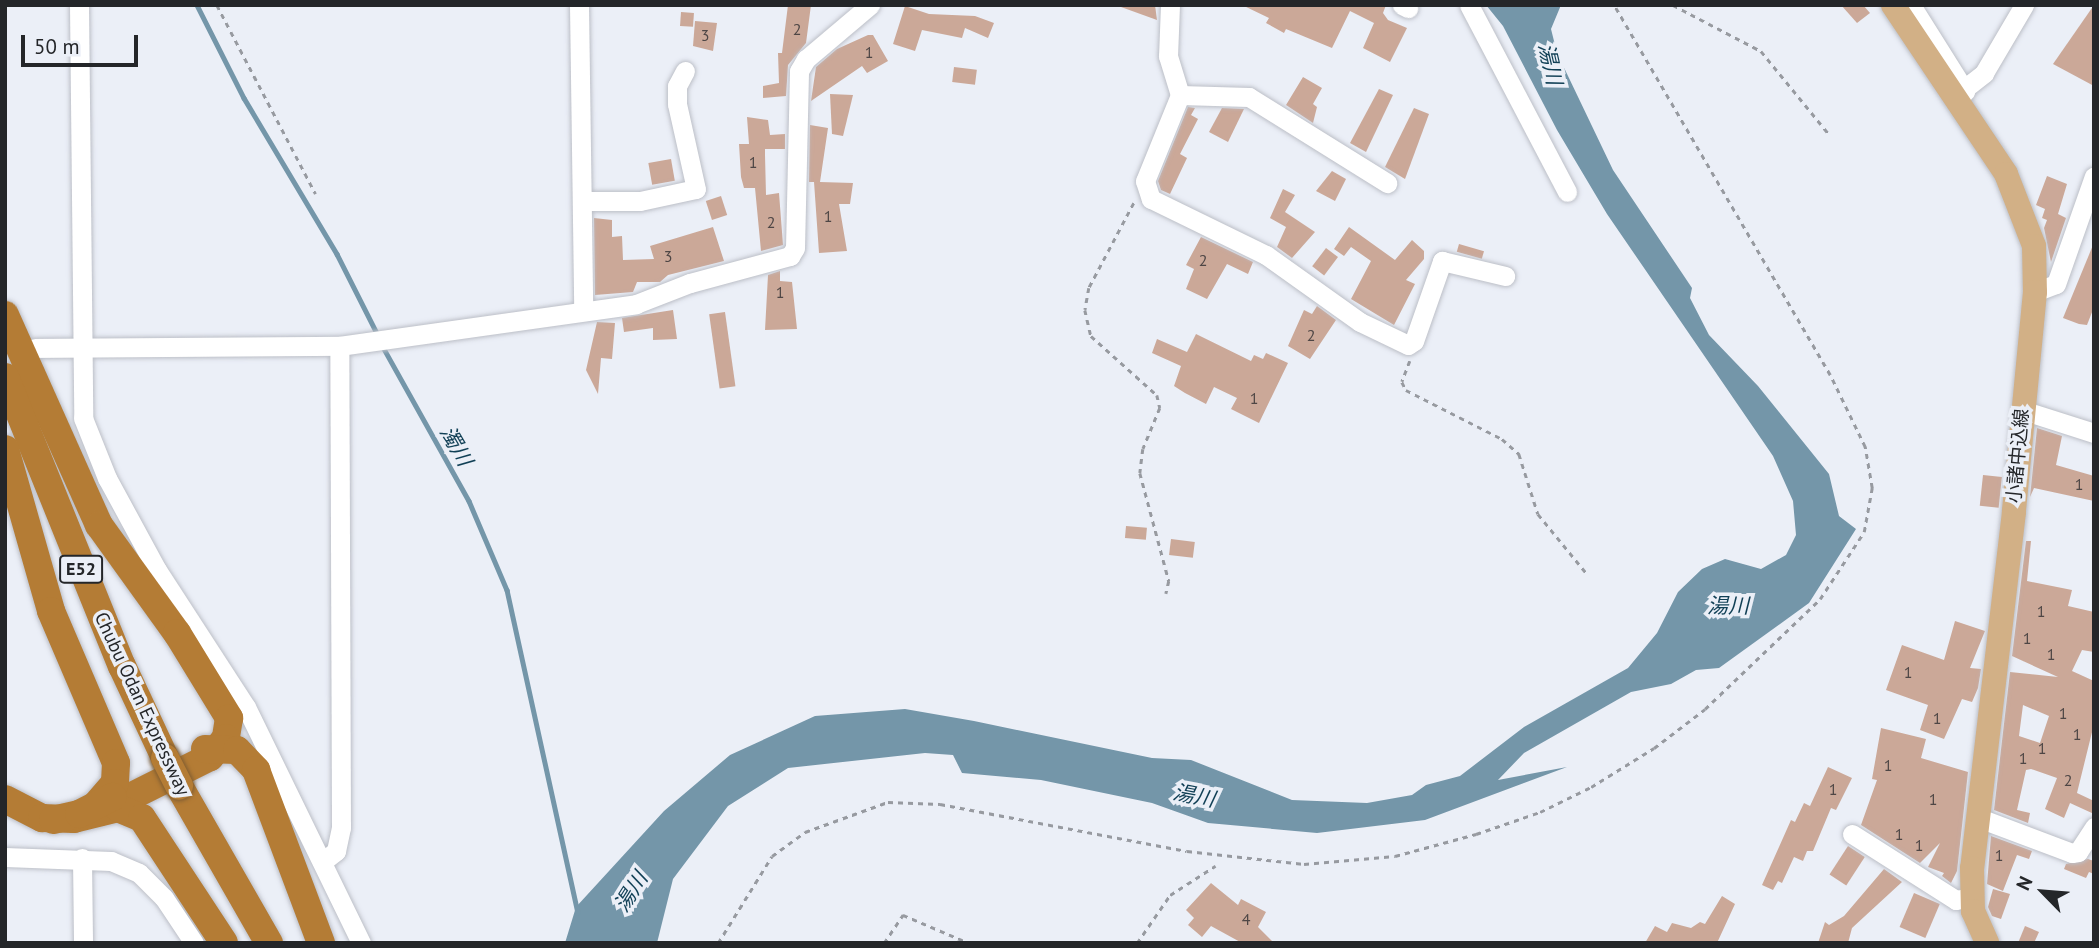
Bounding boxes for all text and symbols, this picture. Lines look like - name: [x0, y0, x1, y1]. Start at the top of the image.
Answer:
- house number: 2: [793, 19, 801, 39]
- scale bar: [24, 21, 142, 65]
- house number: 3: [701, 25, 709, 45]
- text: 50 m: [34, 33, 80, 60]
- water label: 湯川: [1533, 41, 1567, 87]
- house number: 1: [865, 42, 873, 62]
- house number: 1: [749, 152, 757, 172]
- house number: 1: [824, 206, 832, 226]
- house number: 2: [767, 212, 775, 232]
- house number: 3: [664, 246, 672, 266]
- house number: 2: [1199, 250, 1207, 270]
- house number: 1: [776, 282, 784, 302]
- house number: 2: [1307, 325, 1315, 345]
- house number: 1: [1250, 388, 1258, 408]
- street label: 小諸中込線: [2003, 408, 2033, 504]
- water label: 濁川: [435, 422, 477, 470]
- house number: 1: [2075, 474, 2083, 494]
- road number: E52: [58, 554, 104, 584]
- water label: 湯川: [1707, 593, 1749, 619]
- house number: 1: [2037, 601, 2045, 621]
- street label: Chubu Odan Expressway: [89, 609, 195, 799]
- house number: 1: [2023, 628, 2031, 648]
- house number: 1: [2047, 644, 2055, 664]
- house number: 1: [1904, 662, 1912, 682]
- house number: 1: [2059, 703, 2067, 723]
- house number: 1: [1933, 708, 1941, 728]
- house number: 1: [2073, 724, 2081, 744]
- house number: 1: [2038, 738, 2046, 758]
- house number: 1: [2019, 748, 2027, 768]
- house number: 1: [1884, 755, 1892, 775]
- house number: 2: [2064, 770, 2072, 790]
- house number: 1: [1829, 779, 1837, 799]
- water label: 湯川: [1171, 780, 1217, 812]
- house number: 1: [1929, 789, 1937, 809]
- house number: 1: [1895, 824, 1903, 844]
- house number: 1: [1915, 835, 1923, 855]
- house number: 1: [1995, 845, 2003, 865]
- north arrow: [2008, 857, 2078, 927]
- water label: 湯川: [609, 868, 653, 916]
- text: N: [2010, 872, 2037, 894]
- house number: 4: [1242, 909, 1250, 929]

